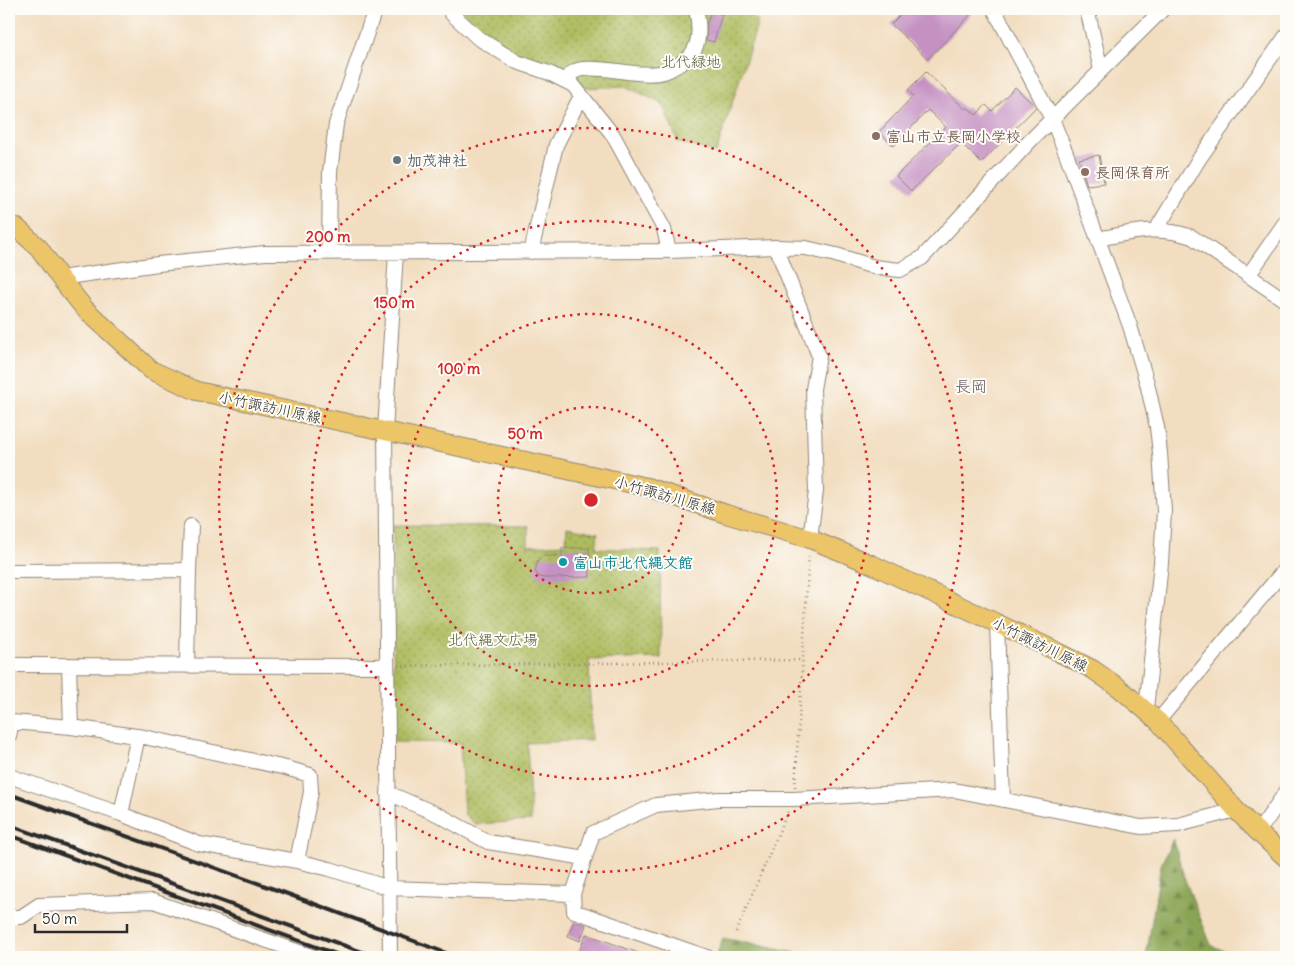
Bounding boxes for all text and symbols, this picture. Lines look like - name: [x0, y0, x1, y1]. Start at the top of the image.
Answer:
- park label: 北代緑地: [661, 52, 721, 71]
- place label: 富山市立長岡小学校: [886, 127, 1021, 146]
- marker: 富山市立長岡小学校: [870, 130, 882, 142]
- place label: 加茂神社: [407, 151, 467, 170]
- marker: 加茂神社: [391, 154, 403, 166]
- place label: 長岡保育所: [1095, 163, 1170, 182]
- marker: 長岡保育所: [1079, 166, 1091, 178]
- text: 200 m: [306, 227, 350, 246]
- text: 150 m: [373, 293, 415, 312]
- text: 100 m: [438, 359, 480, 378]
- district label: 長岡: [955, 376, 987, 396]
- street label: 小竹諏訪川原線: [217, 387, 323, 427]
- text: 50 m: [507, 424, 543, 443]
- street label: 小竹諏訪川原線: [612, 471, 718, 519]
- centre of rings: [582, 491, 600, 509]
- place label: 富山市北代縄文館: [573, 553, 693, 572]
- marker: 富山市北代縄文館: [557, 556, 569, 568]
- street label: 小竹諏訪川原線: [989, 612, 1091, 676]
- park label: 北代縄文広場: [448, 630, 538, 649]
- scale bar: [35, 901, 128, 933]
- text: 50 m: [42, 909, 77, 928]

